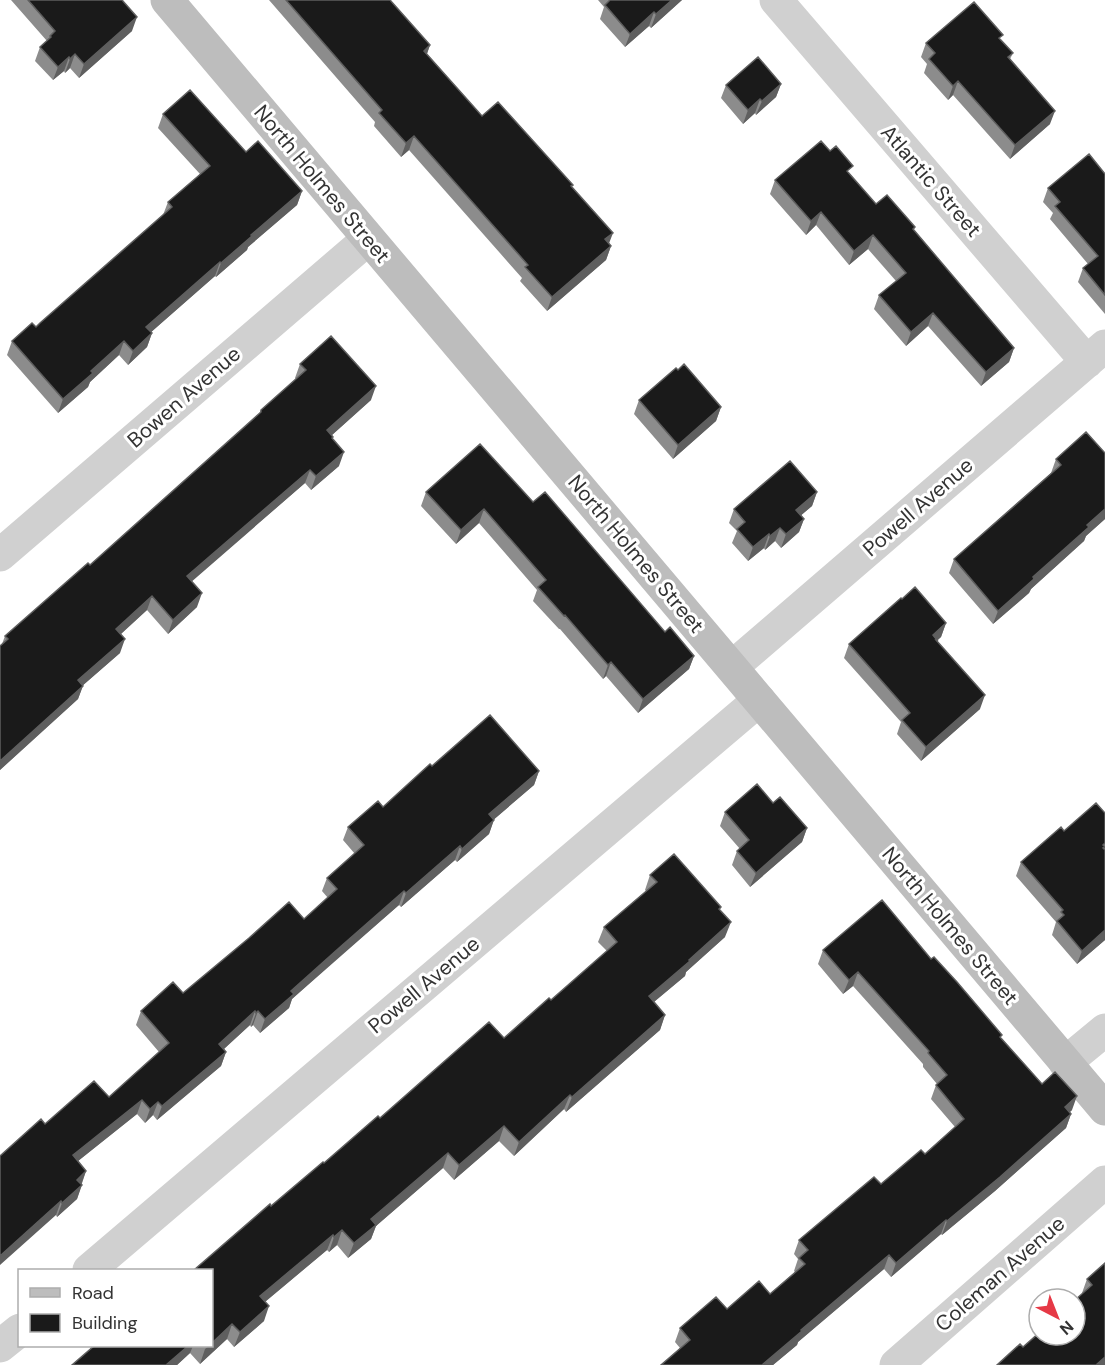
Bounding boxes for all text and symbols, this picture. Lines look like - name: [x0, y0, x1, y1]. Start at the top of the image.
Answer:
- street label: North Holmes Street: [248, 99, 396, 269]
- street label: Atlantic Street: [875, 119, 987, 243]
- street label: Bowen Avenue: [122, 340, 247, 454]
- street label: Powell Avenue: [857, 451, 979, 563]
- street label: North Holmes Street: [562, 469, 710, 639]
- street label: North Holmes Street: [876, 841, 1024, 1011]
- street label: Powell Avenue: [362, 930, 486, 1040]
- street label: Coleman Avenue: [929, 1210, 1071, 1338]
- legend: [18, 1269, 213, 1347]
- text: Road: [72, 1281, 114, 1305]
- north arrow: [1027, 1287, 1087, 1347]
- text: Building: [72, 1311, 137, 1335]
- text: N: [1055, 1316, 1078, 1339]

